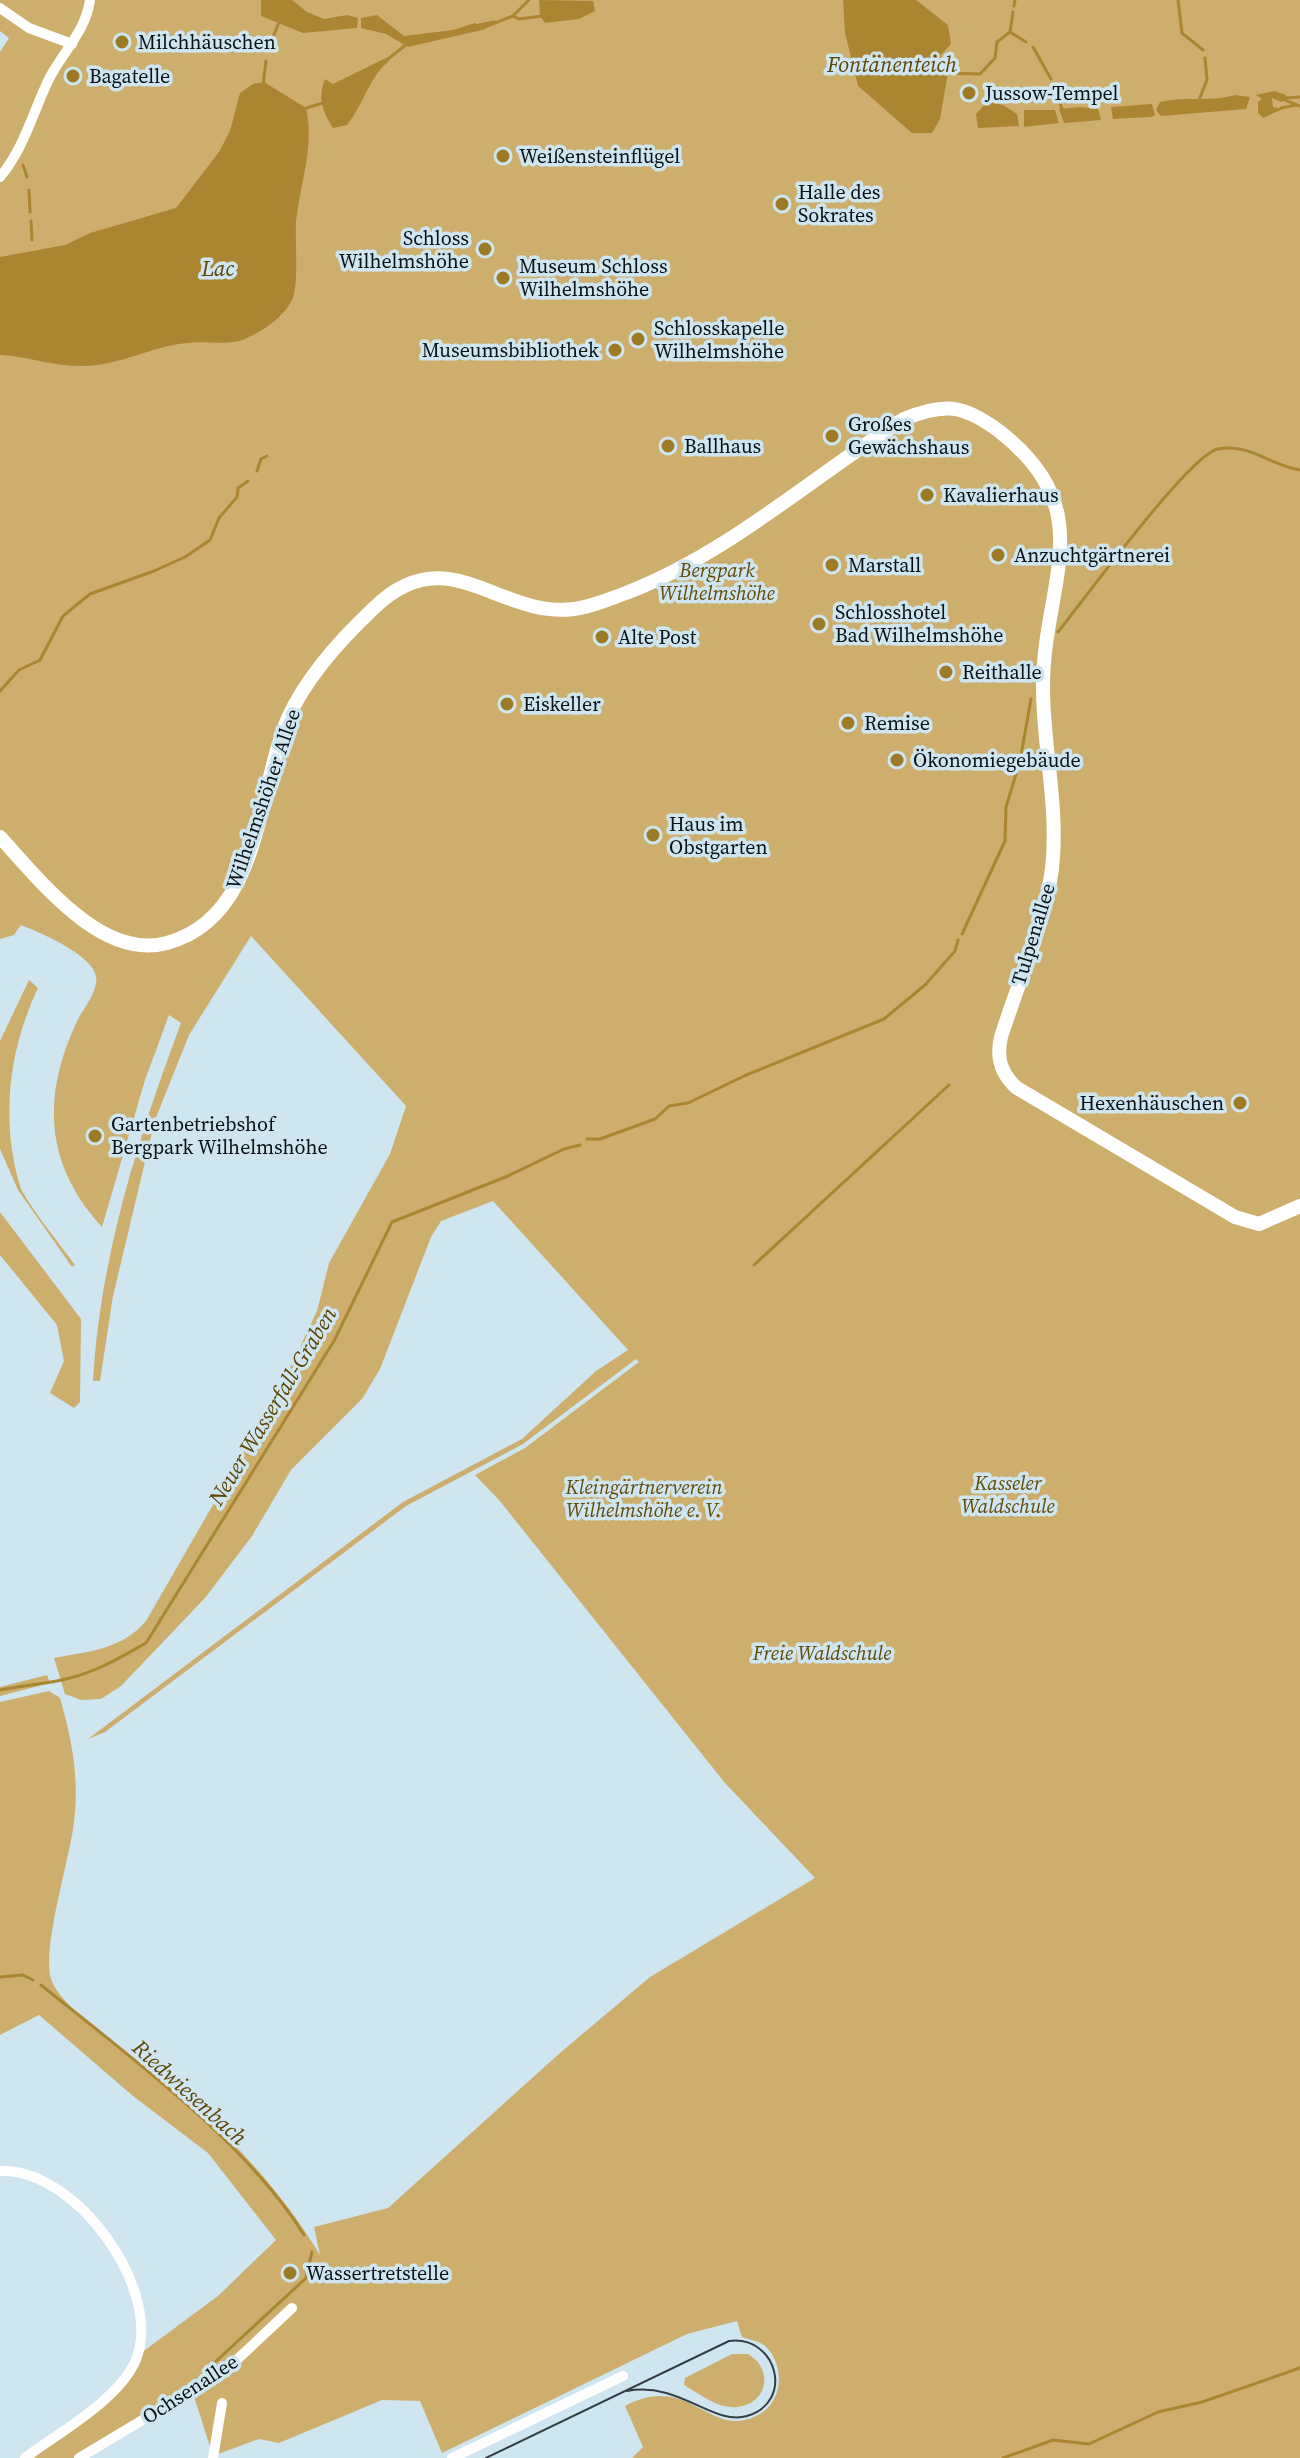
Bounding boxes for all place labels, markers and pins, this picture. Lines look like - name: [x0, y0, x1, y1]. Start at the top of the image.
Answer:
- place label: Milchhäuschen: [138, 28, 276, 56]
- marker: Milchhäuschen: [113, 33, 131, 51]
- place label: Bagatelle: [89, 62, 170, 90]
- marker: Bagatelle: [64, 67, 82, 85]
- place label: Jussow-Tempel: [984, 79, 1119, 107]
- marker: Jussow-Tempel: [960, 84, 978, 102]
- place label: Weißensteinflügel: [519, 142, 680, 170]
- marker: Weißensteinflügel: [494, 147, 512, 165]
- place label: Halle des Sokrates: [798, 178, 881, 229]
- marker: Halle des Sokrates: [773, 195, 791, 213]
- place label: Schloss Wilhelmshöhe: [339, 224, 469, 275]
- marker: Schloss Wilhelmshöhe: [476, 240, 494, 258]
- place label: Museum Schloss Wilhelmshöhe: [519, 252, 668, 303]
- marker: Museum Schloss Wilhelmshöhe: [494, 269, 512, 287]
- place label: Schlosskapelle Wilhelmshöhe: [654, 314, 784, 365]
- marker: Schlosskapelle Wilhelmshöhe: [629, 330, 647, 348]
- place label: Museumsbibliothek: [422, 336, 599, 364]
- marker: Museumsbibliothek: [606, 341, 624, 359]
- place label: Großes Gewächshaus: [848, 410, 969, 461]
- marker: Großes Gewächshaus: [823, 427, 841, 445]
- place label: Ballhaus: [684, 432, 761, 460]
- marker: Ballhaus: [659, 437, 677, 455]
- place label: Kavalierhaus: [943, 481, 1059, 509]
- marker: Kavalierhaus: [918, 486, 936, 504]
- place label: Anzuchtgärtnerei: [1014, 541, 1170, 569]
- marker: Anzuchtgärtnerei: [989, 546, 1007, 564]
- place label: Marstall: [848, 551, 921, 579]
- marker: Marstall: [823, 556, 841, 574]
- place label: Schlosshotel Bad Wilhelmshöhe: [835, 598, 1003, 649]
- marker: Schlosshotel Bad Wilhelmshöhe: [810, 615, 828, 633]
- place label: Alte Post: [618, 623, 697, 651]
- marker: Alte Post: [593, 628, 611, 646]
- place label: Reithalle: [962, 658, 1042, 686]
- marker: Reithalle: [937, 663, 955, 681]
- place label: Eiskeller: [523, 690, 601, 718]
- marker: Eiskeller: [498, 695, 516, 713]
- place label: Remise: [864, 709, 930, 737]
- marker: Remise: [839, 714, 857, 732]
- place label: Ökonomiegebäude: [913, 746, 1081, 774]
- marker: Ökonomiegebäude: [888, 751, 906, 769]
- place label: Haus im Obstgarten: [669, 810, 768, 861]
- marker: Haus im Obstgarten: [644, 826, 662, 844]
- place label: Hexenhäuschen: [1080, 1089, 1224, 1117]
- marker: Hexenhäuschen: [1231, 1094, 1249, 1112]
- place label: Gartenbetriebshof Bergpark Wilhelmshöhe: [111, 1110, 328, 1161]
- marker: Gartenbetriebshof Bergpark Wilhelmshöhe: [86, 1127, 104, 1145]
- place label: Wassertretstelle: [306, 2259, 449, 2287]
- marker: Wassertretstelle: [281, 2264, 299, 2282]

